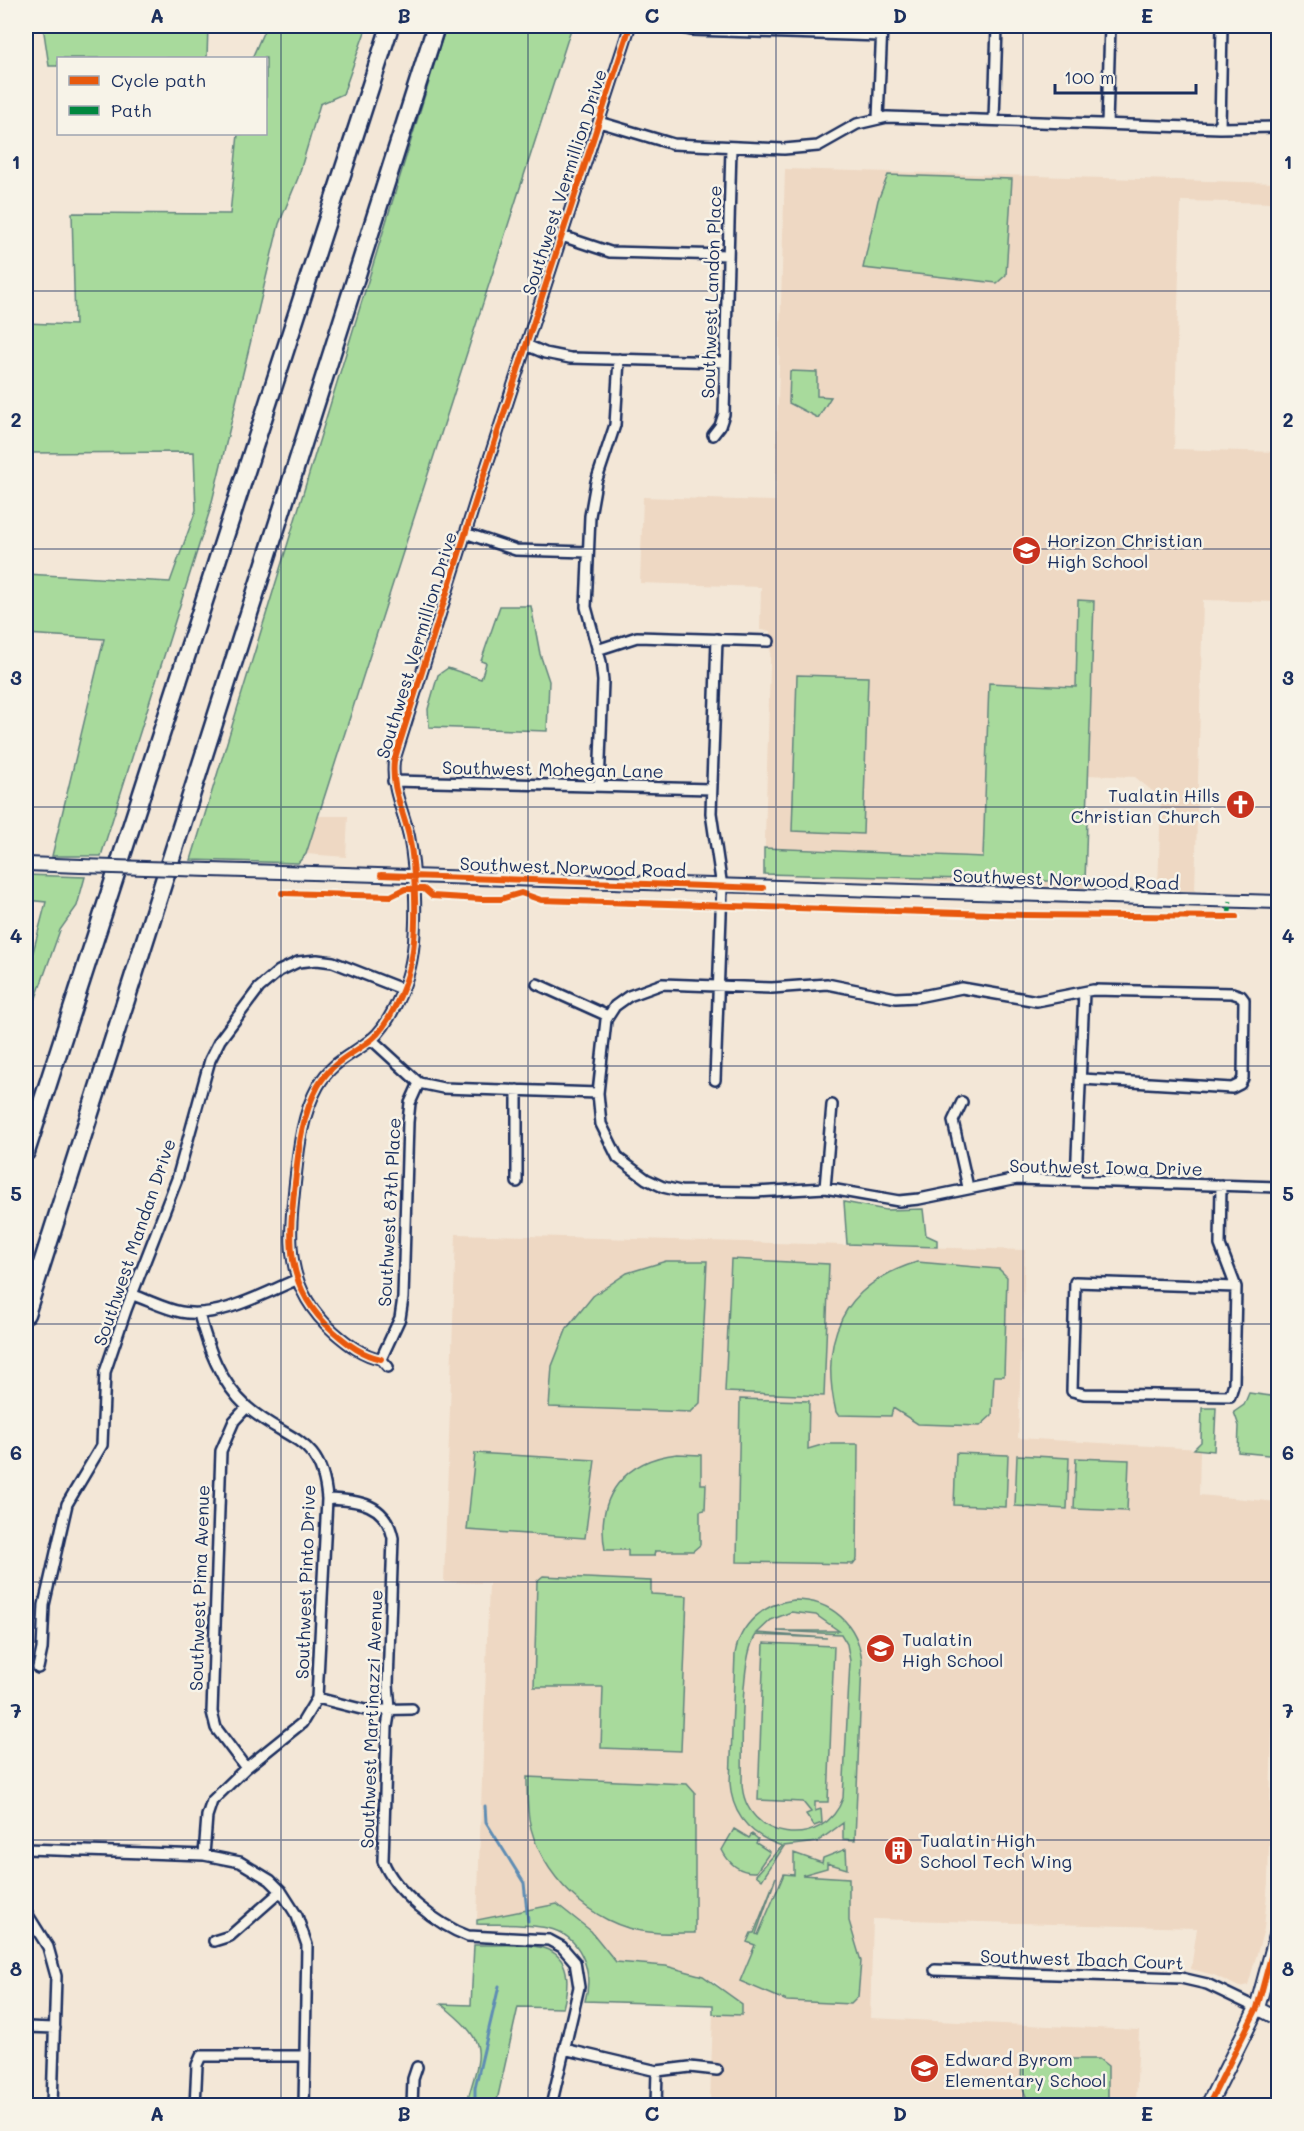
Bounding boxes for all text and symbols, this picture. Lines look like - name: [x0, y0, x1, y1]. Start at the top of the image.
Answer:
- text: A: [150, 2, 164, 28]
- text: B: [397, 2, 411, 28]
- text: C: [645, 2, 660, 28]
- text: D: [893, 2, 907, 28]
- text: E: [1141, 2, 1153, 28]
- legend: [57, 57, 267, 135]
- scale bar: [1055, 57, 1196, 95]
- text: 100 m: [1064, 65, 1114, 89]
- street label: Southwest Vermillion Drive: [516, 66, 612, 298]
- text: Cycle path: [111, 68, 206, 92]
- text: Path: [111, 98, 151, 122]
- text: 1: [12, 148, 20, 174]
- text: 1: [1284, 148, 1292, 174]
- street label: Southwest Landon Place: [695, 185, 727, 399]
- text: 2: [10, 406, 22, 432]
- text: 2: [1282, 406, 1294, 432]
- street label: Southwest Vermillion Drive: [370, 528, 462, 762]
- place label: Horizon Christian High School: [1047, 528, 1202, 573]
- school or university icon: Horizon Christian High School: [1010, 534, 1042, 566]
- text: 3: [10, 664, 22, 690]
- text: 3: [1282, 664, 1294, 690]
- street label: Southwest Mohegan Lane: [442, 755, 664, 783]
- place label: Tualatin Hills Christian Church: [1071, 783, 1220, 828]
- church icon: Tualatin Hills Christian Church: [1225, 789, 1257, 821]
- street label: Southwest Norwood Road: [459, 851, 687, 883]
- street label: Southwest Norwood Road: [952, 863, 1180, 895]
- text: 4: [10, 922, 23, 948]
- text: 4: [1282, 922, 1295, 948]
- street label: Southwest 87th Place: [372, 1117, 406, 1307]
- street label: Southwest Mandan Drive: [87, 1135, 181, 1349]
- street label: Southwest Iowa Drive: [1009, 1153, 1203, 1181]
- text: 5: [10, 1180, 22, 1206]
- text: 5: [1282, 1180, 1294, 1206]
- text: 6: [10, 1439, 22, 1465]
- text: 6: [1282, 1439, 1294, 1465]
- street label: Southwest Pima Avenue: [183, 1484, 215, 1692]
- street label: Southwest Pinto Drive: [290, 1484, 320, 1680]
- street label: Southwest Martinazzi Avenue: [354, 1589, 388, 1849]
- place label: Tualatin High School: [902, 1627, 1003, 1672]
- school or university icon: Tualatin High School: [865, 1633, 897, 1665]
- text: 7: [10, 1697, 22, 1723]
- text: 7: [1282, 1697, 1294, 1723]
- place label: Tualatin High School Tech Wing: [920, 1828, 1072, 1873]
- building icon: Tualatin High School Tech Wing: [883, 1834, 915, 1866]
- street label: Southwest Ibach Court: [980, 1943, 1184, 1975]
- text: 8: [10, 1955, 22, 1981]
- text: 8: [1282, 1955, 1294, 1981]
- place label: Edward Byrom Elementary School: [945, 2047, 1107, 2092]
- school or university icon: Edward Byrom Elementary School: [908, 2053, 940, 2085]
- text: A: [150, 2100, 164, 2126]
- text: B: [397, 2100, 411, 2126]
- text: C: [645, 2100, 660, 2126]
- text: D: [893, 2100, 907, 2126]
- text: E: [1141, 2100, 1153, 2126]

